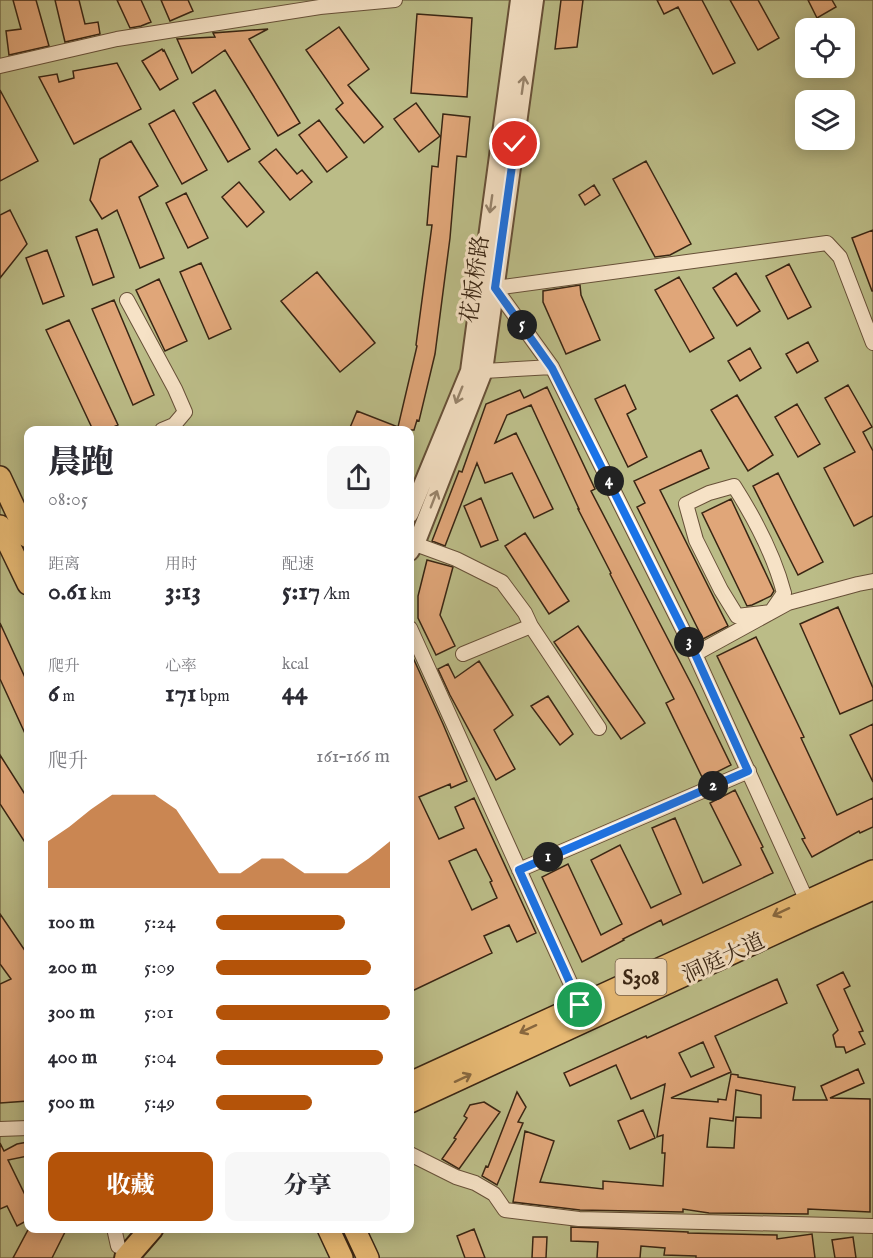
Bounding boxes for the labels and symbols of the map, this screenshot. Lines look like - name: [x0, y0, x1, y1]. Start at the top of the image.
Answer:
- one-way arrow: [518, 76, 529, 95]
- pin: [489, 118, 540, 169]
- one-way arrow: [486, 193, 497, 213]
- street label: 花板桥路: [456, 234, 496, 325]
- pin: 5: [507, 310, 537, 340]
- one-way arrow: [453, 385, 464, 404]
- pin: 4: [594, 466, 624, 496]
- one-way arrow: [429, 490, 440, 509]
- pin: 3: [674, 627, 704, 657]
- pin: 2: [698, 771, 728, 801]
- pin: 1: [533, 842, 563, 872]
- one-way arrow: [773, 907, 791, 919]
- street label: 洞庭大道: [678, 928, 770, 990]
- road number: S308: [616, 959, 666, 995]
- pin: [554, 979, 605, 1030]
- one-way arrow: [519, 1023, 537, 1035]
- one-way arrow: [453, 1071, 471, 1083]

